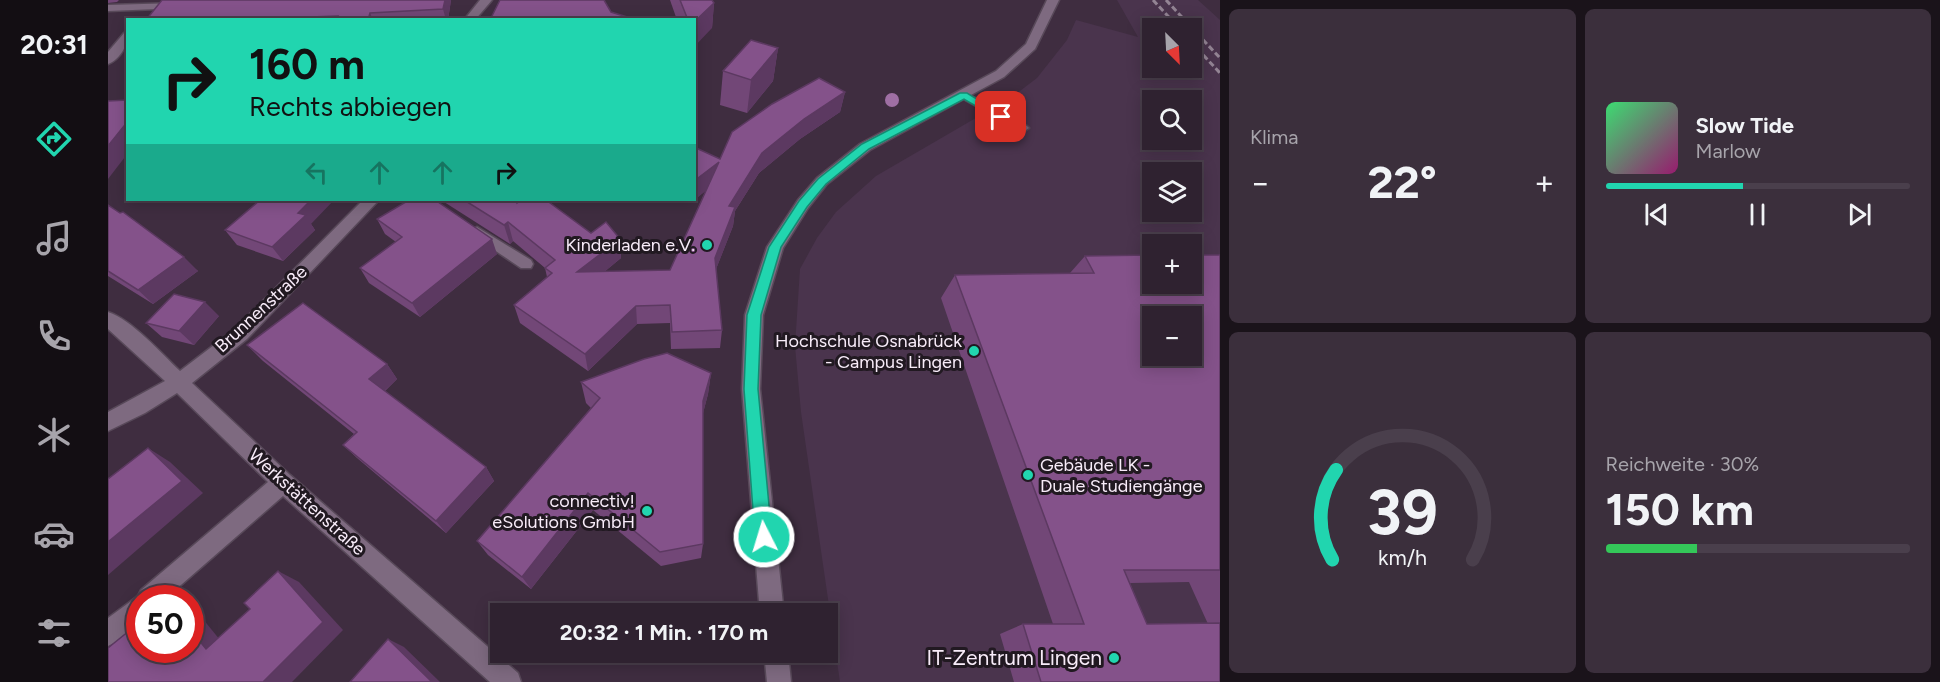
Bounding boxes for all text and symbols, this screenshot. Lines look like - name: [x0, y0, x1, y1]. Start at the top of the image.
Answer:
- north arrow: [1142, 18, 1202, 78]
- map controls: [1142, 18, 1202, 366]
- text: 20:31: [20, 28, 88, 61]
- text: 160 m: [249, 39, 365, 90]
- icon: right: [150, 42, 228, 120]
- text: Rechts abbiegen: [249, 90, 452, 123]
- button: search: [1142, 90, 1202, 150]
- pin: [975, 91, 1026, 142]
- icon: arrive: [984, 100, 1017, 133]
- text: Slow Tide: [1696, 112, 1794, 139]
- icon: directions: [33, 118, 75, 160]
- text: Klima: [1250, 125, 1298, 149]
- text: Marlow: [1696, 139, 1761, 163]
- text: 22°: [1368, 155, 1437, 209]
- icon: left: [300, 156, 333, 189]
- icon: ahead: [363, 156, 396, 189]
- icon: ahead: [426, 156, 459, 189]
- icon: right: [489, 156, 522, 189]
- button: layers: [1142, 162, 1202, 222]
- text: −: [1250, 163, 1271, 202]
- text: +: [1534, 163, 1555, 202]
- icon: previous: [1640, 198, 1673, 231]
- icon: pause: [1741, 198, 1774, 231]
- icon: next: [1843, 198, 1876, 231]
- icon: music: [33, 217, 75, 259]
- place label: Kinderladen e.V.: [566, 234, 695, 256]
- button: +: [1142, 234, 1202, 294]
- marker: Kinderladen e.V.: [700, 238, 714, 252]
- street label: Brunnenstraße: [211, 261, 312, 357]
- button: −: [1142, 306, 1202, 366]
- icon: phone: [33, 315, 75, 357]
- place label: Hochschule Osnabrück - Campus Lingen: [775, 330, 962, 373]
- marker: Hochschule Osnabrück - Campus Lingen: [967, 344, 981, 358]
- icon: climate: [33, 414, 75, 456]
- street label: Werkstättenstraße: [244, 444, 370, 560]
- text: Reichweite · 30%: [1606, 452, 1759, 476]
- place label: Gebäude LK - Duale Studiengänge: [1040, 454, 1203, 497]
- marker: Gebäude LK - Duale Studiengänge: [1021, 468, 1035, 482]
- text: 39: [1367, 475, 1438, 550]
- text: 150 km: [1606, 482, 1754, 536]
- place label: connectiv! eSolutions GmbH: [492, 490, 635, 533]
- marker: connectiv! eSolutions GmbH: [640, 504, 654, 518]
- position arrow: [732, 505, 796, 569]
- icon: car: [33, 513, 75, 555]
- text: km/h: [1378, 545, 1427, 570]
- speed limit sign: 50: [126, 585, 204, 663]
- icon: filters: [33, 612, 75, 654]
- text: 20:32 · 1 Min. · 170 m: [560, 619, 768, 646]
- place label: IT-Zentrum Lingen: [926, 645, 1102, 670]
- marker: IT-Zentrum Lingen: [1107, 651, 1121, 665]

